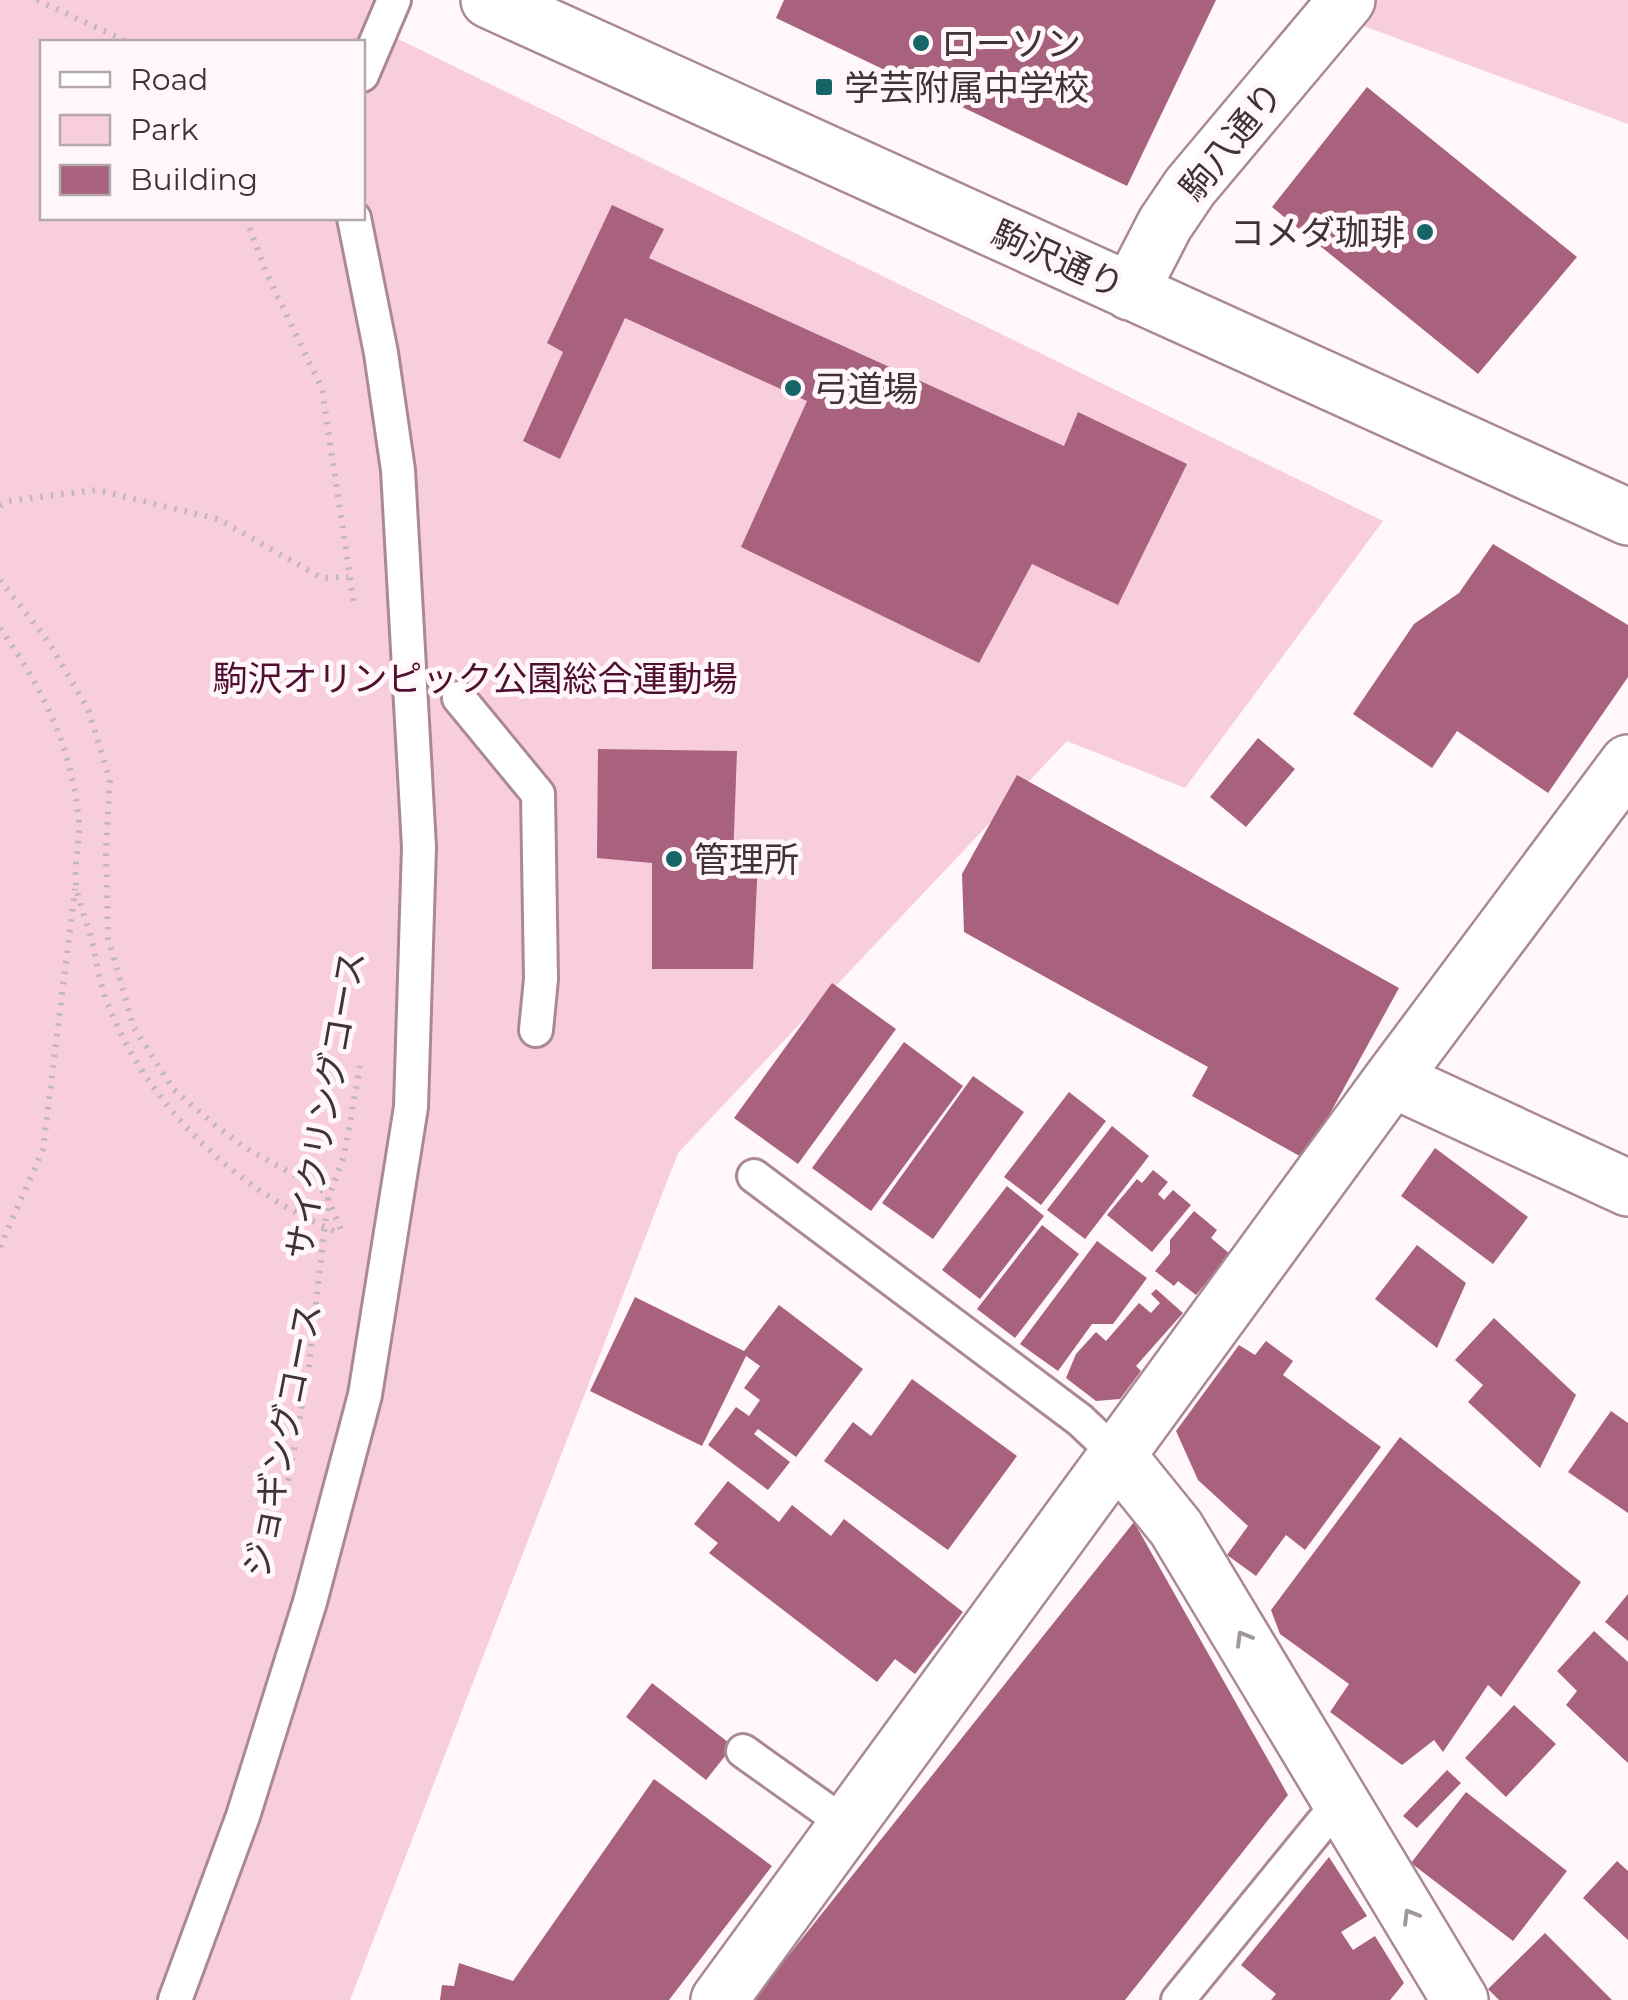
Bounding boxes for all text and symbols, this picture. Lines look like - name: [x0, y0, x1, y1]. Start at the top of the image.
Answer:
- place label: ローソン: [941, 22, 1081, 65]
- marker: ローソン: [910, 32, 932, 54]
- legend: [40, 40, 365, 220]
- text: Road: [130, 61, 208, 98]
- place label: 学芸附属中学校: [844, 66, 1089, 109]
- street label: 駒八通り: [1170, 73, 1292, 209]
- marker: 学芸附属中学校: [813, 76, 835, 98]
- text: Park: [130, 111, 199, 148]
- text: Building: [130, 161, 258, 198]
- street label: 駒沢通り: [985, 211, 1131, 307]
- place label: コメダ珈琲: [1230, 211, 1405, 254]
- marker: コメダ珈琲: [1414, 221, 1436, 243]
- place label: 弓道場: [813, 367, 918, 410]
- marker: 弓道場: [782, 377, 804, 399]
- park label: 駒沢オリンピック公園総合運動場: [212, 657, 738, 700]
- place label: 管理所: [694, 838, 799, 881]
- marker: 管理所: [663, 848, 685, 870]
- street label: サイクリングコース: [277, 947, 373, 1263]
- street label: ジョギングコース: [234, 1299, 330, 1581]
- one-way arrow: [1236, 1631, 1255, 1649]
- one-way arrow: [1403, 1909, 1422, 1927]

